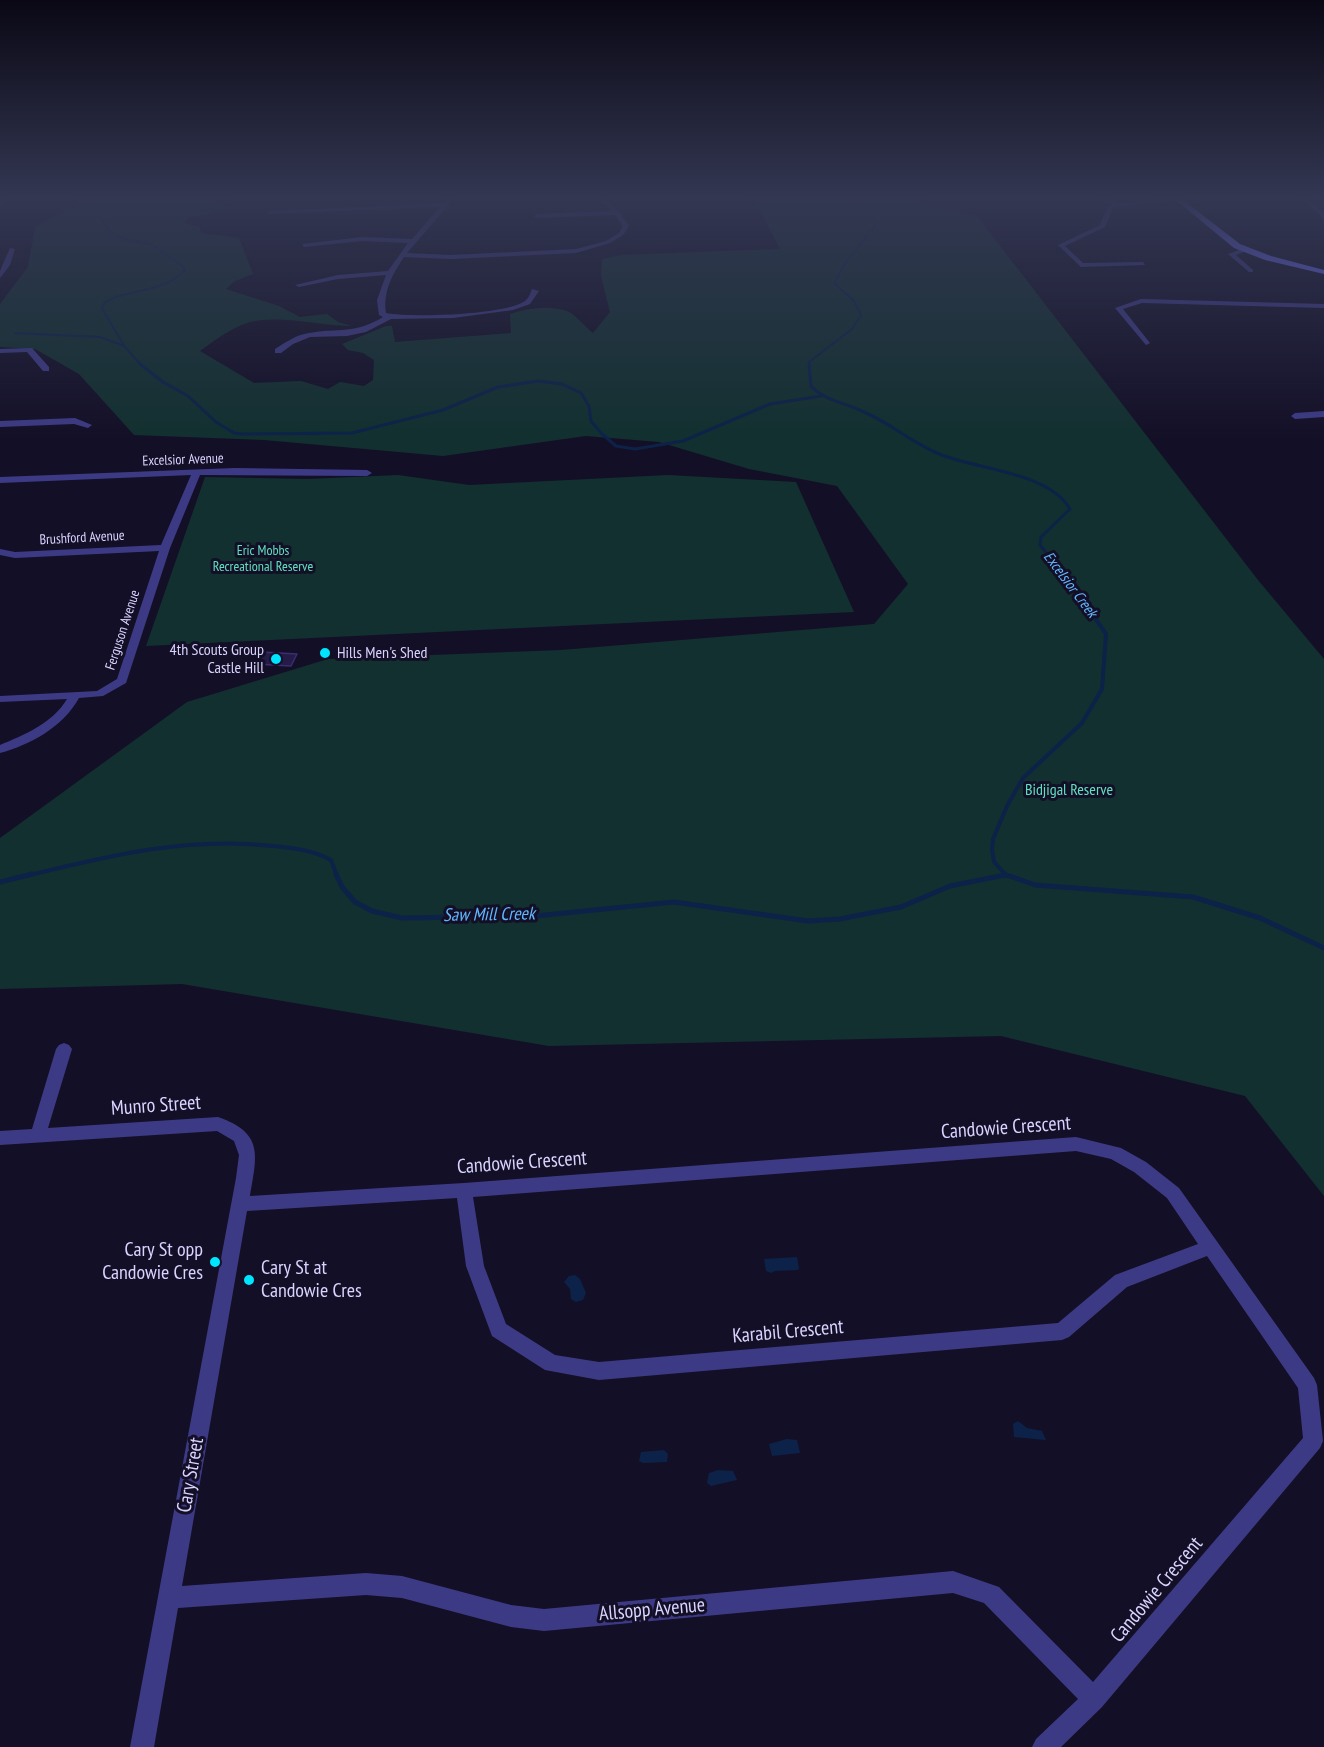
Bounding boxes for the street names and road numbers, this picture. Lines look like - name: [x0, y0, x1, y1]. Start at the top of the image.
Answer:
- street label: Excelsior Avenue: [142, 450, 224, 470]
- street label: Brushford Avenue: [39, 527, 125, 549]
- street label: Ferguson Avenue: [102, 588, 144, 672]
- street label: Munro Street: [110, 1091, 202, 1121]
- street label: Candowie Crescent: [940, 1111, 1072, 1145]
- street label: Candowie Crescent: [456, 1146, 588, 1180]
- street label: Karabil Crescent: [731, 1315, 845, 1349]
- street label: Cary Street: [173, 1436, 209, 1514]
- street label: Candowie Crescent: [1106, 1532, 1208, 1648]
- street label: Allsopp Avenue: [598, 1593, 706, 1627]

